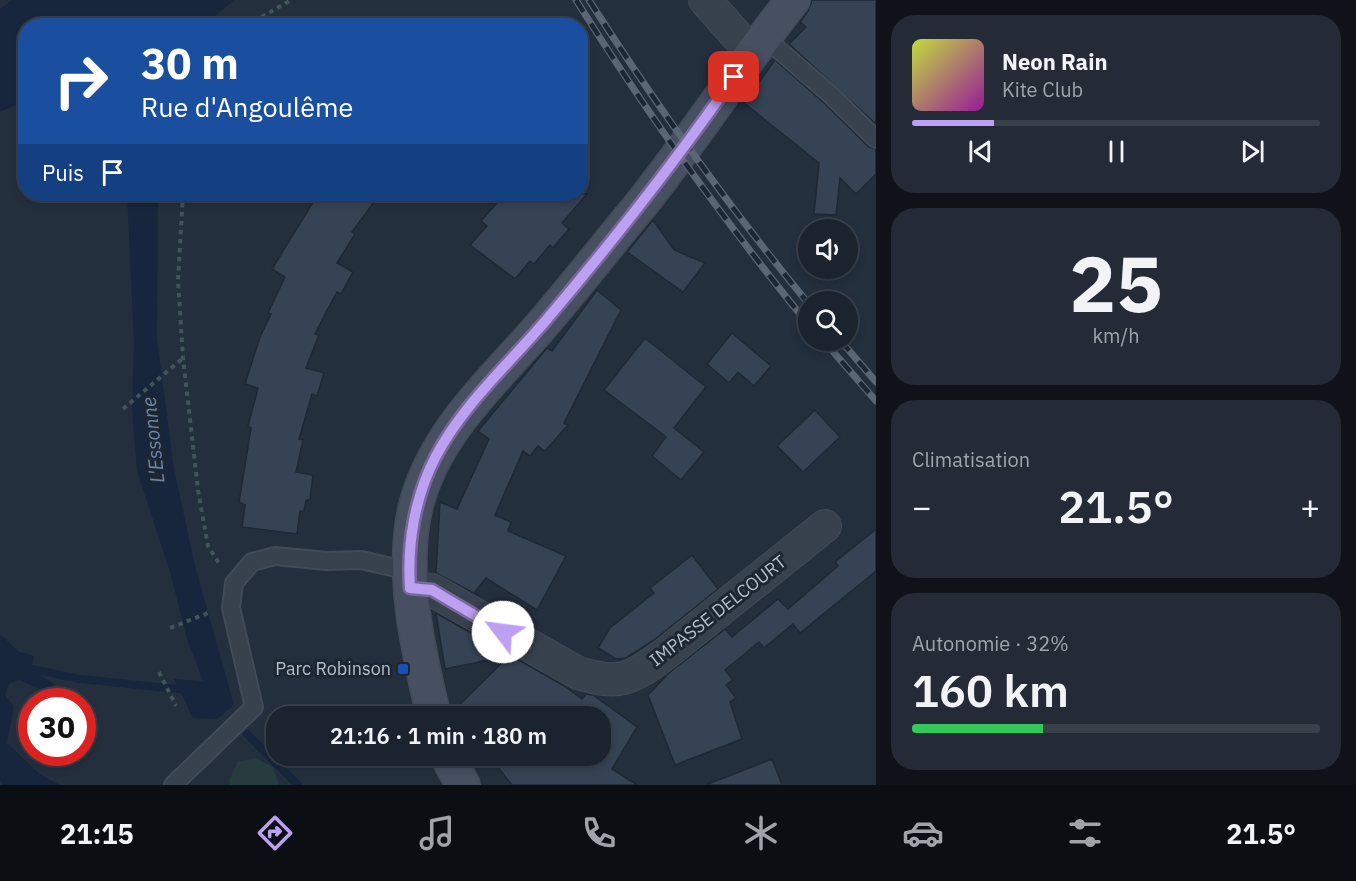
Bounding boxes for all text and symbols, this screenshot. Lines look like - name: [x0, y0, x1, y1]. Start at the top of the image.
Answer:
- text: 30 m: [141, 36, 239, 91]
- icon: right: [42, 42, 120, 120]
- text: Neon Rain: [1002, 47, 1108, 76]
- pin: [708, 51, 759, 102]
- icon: arrive: [717, 60, 750, 93]
- text: Kite Club: [1002, 76, 1083, 103]
- text: Rue d'Angoulême: [141, 89, 353, 124]
- icon: previous: [964, 135, 997, 168]
- icon: pause: [1100, 135, 1133, 168]
- icon: next: [1236, 135, 1269, 168]
- icon: arrive: [96, 156, 129, 189]
- text: Puis: [42, 158, 84, 187]
- map controls: [798, 219, 858, 351]
- button: sound: [798, 219, 858, 279]
- text: 25: [1069, 232, 1163, 333]
- button: search: [798, 291, 858, 351]
- text: km/h: [1092, 322, 1140, 349]
- water label: L'Essonne: [135, 396, 170, 484]
- text: Climatisation: [912, 446, 1030, 473]
- text: 21.5°: [1058, 477, 1174, 535]
- text: −: [912, 485, 932, 528]
- text: +: [1300, 485, 1320, 528]
- street label: IMPASSE DELCOURT: [645, 550, 791, 671]
- position arrow: [471, 600, 535, 664]
- text: Autonomie · 32%: [912, 630, 1069, 657]
- place label: Parc Robinson: [275, 657, 391, 680]
- text: 160 km: [912, 661, 1069, 719]
- marker: Parc Robinson: [396, 662, 410, 676]
- speed limit sign: 30: [18, 688, 96, 766]
- text: 21:16 · 1 min · 180 m: [330, 721, 547, 750]
- icon: directions: [254, 812, 296, 854]
- icon: music: [416, 812, 458, 854]
- icon: phone: [578, 812, 620, 854]
- icon: climate: [740, 812, 782, 854]
- icon: car: [902, 812, 944, 854]
- icon: filters: [1064, 812, 1106, 854]
- text: 21:15: [60, 816, 134, 851]
- text: 21.5°: [1226, 816, 1296, 851]

